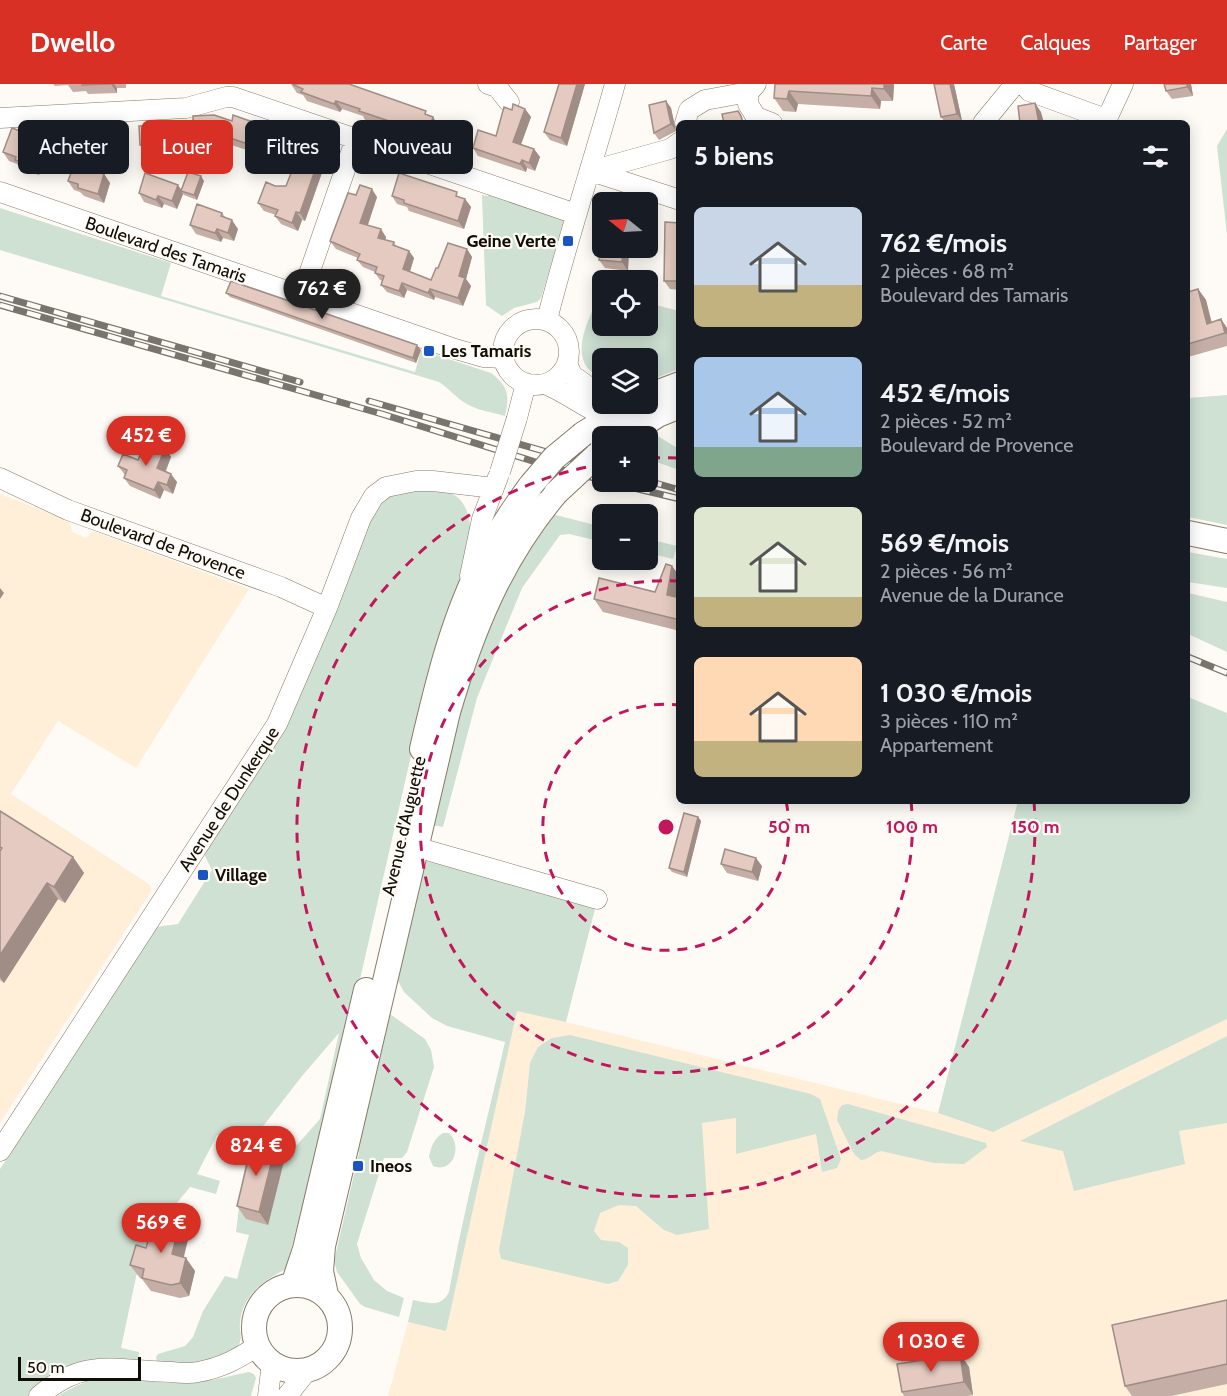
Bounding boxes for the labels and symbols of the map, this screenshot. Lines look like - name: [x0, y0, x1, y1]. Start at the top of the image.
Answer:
- north arrow: [592, 192, 658, 258]
- street label: Boulevard des Tamaris: [82, 212, 250, 288]
- place label: Geine Verte: [466, 230, 556, 252]
- marker: Geine Verte: [561, 234, 575, 248]
- pin: 762 €: [280, 269, 364, 320]
- place label: Les Tamaris: [441, 340, 532, 362]
- marker: Les Tamaris: [422, 344, 436, 358]
- pin: 452 €: [104, 416, 188, 467]
- street label: Boulevard de Provence: [77, 504, 249, 584]
- street label: Avenue de Dunkerque: [174, 723, 284, 875]
- street label: Avenue d'Auguette: [377, 754, 431, 898]
- text: 50 m: [768, 816, 810, 838]
- text: 100 m: [886, 816, 938, 838]
- text: 150 m: [1011, 816, 1059, 838]
- centre of rings: [656, 817, 676, 837]
- place label: Village: [215, 864, 267, 886]
- marker: Village: [196, 868, 210, 882]
- pin: 824 €: [214, 1126, 298, 1177]
- place label: Ineos: [370, 1155, 412, 1177]
- marker: Ineos: [351, 1159, 365, 1173]
- pin: 569 €: [119, 1203, 203, 1254]
- pin: 1 030 €: [876, 1322, 986, 1373]
- scale bar: [18, 1354, 141, 1382]

